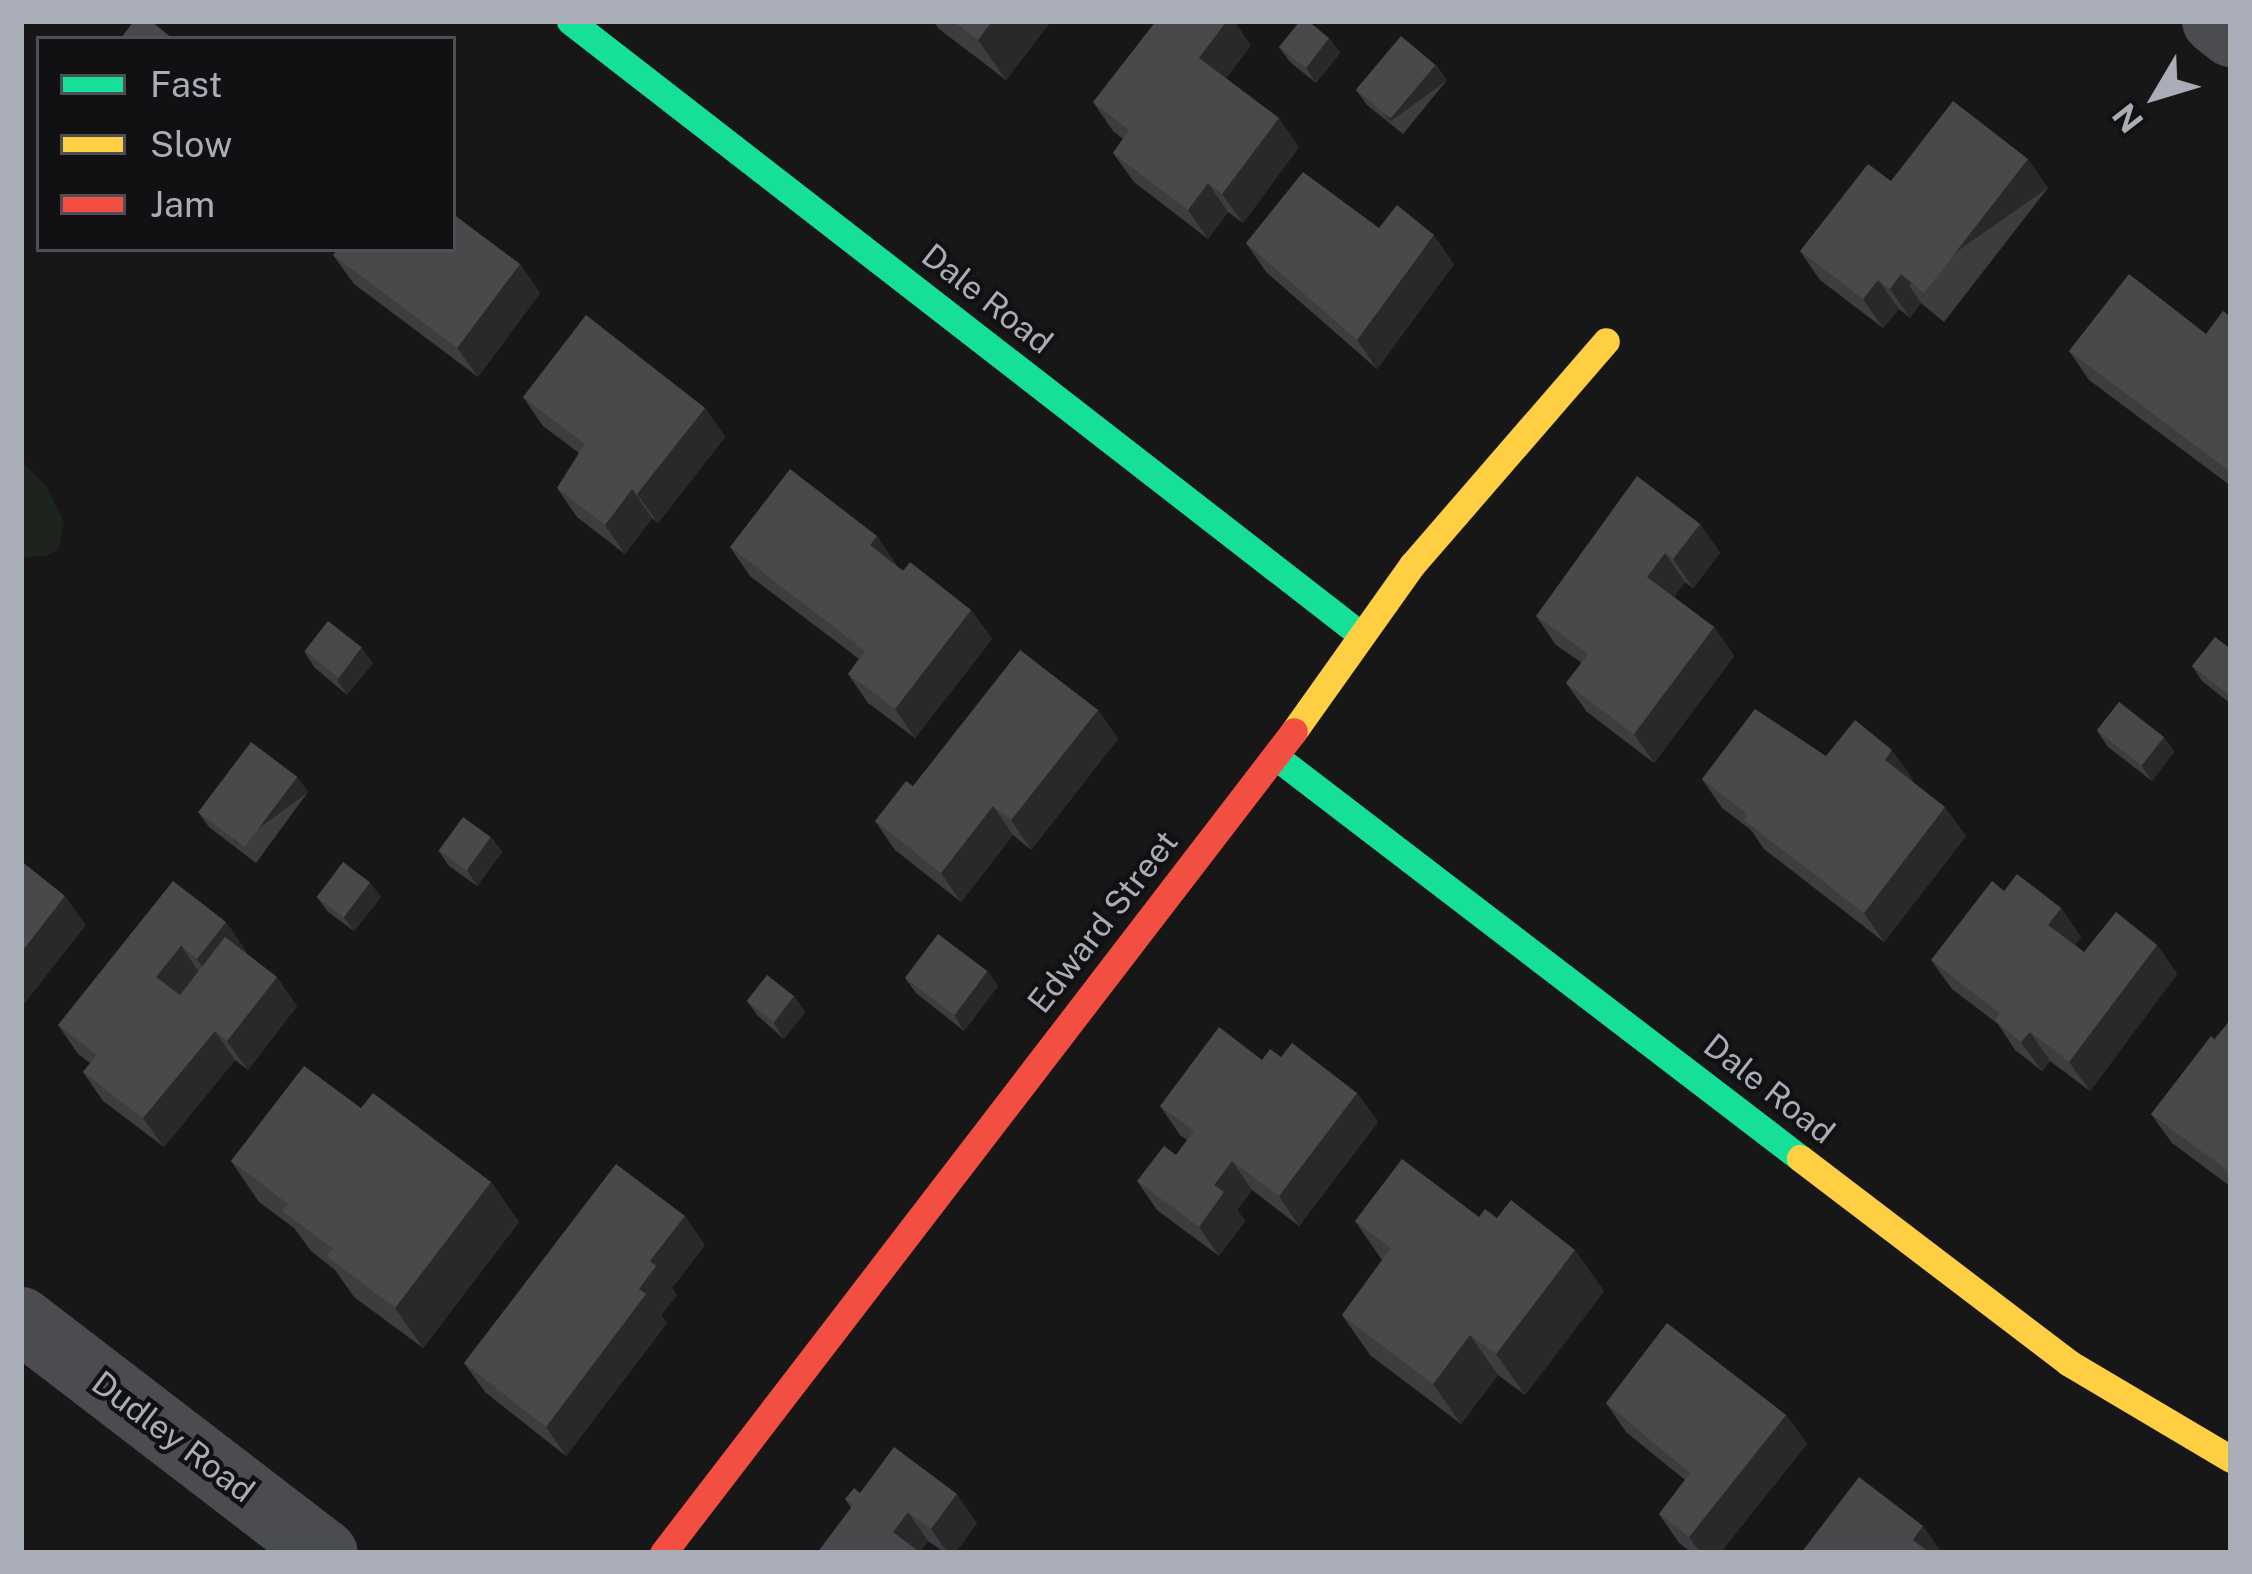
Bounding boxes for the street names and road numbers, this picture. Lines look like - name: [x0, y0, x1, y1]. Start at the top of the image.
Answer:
- street label: Dale Road: [914, 236, 1060, 362]
- street label: Edward Street: [1020, 823, 1186, 1021]
- street label: Dale Road: [1696, 1026, 1842, 1152]
- street label: Dudley Road: [84, 1363, 262, 1511]

